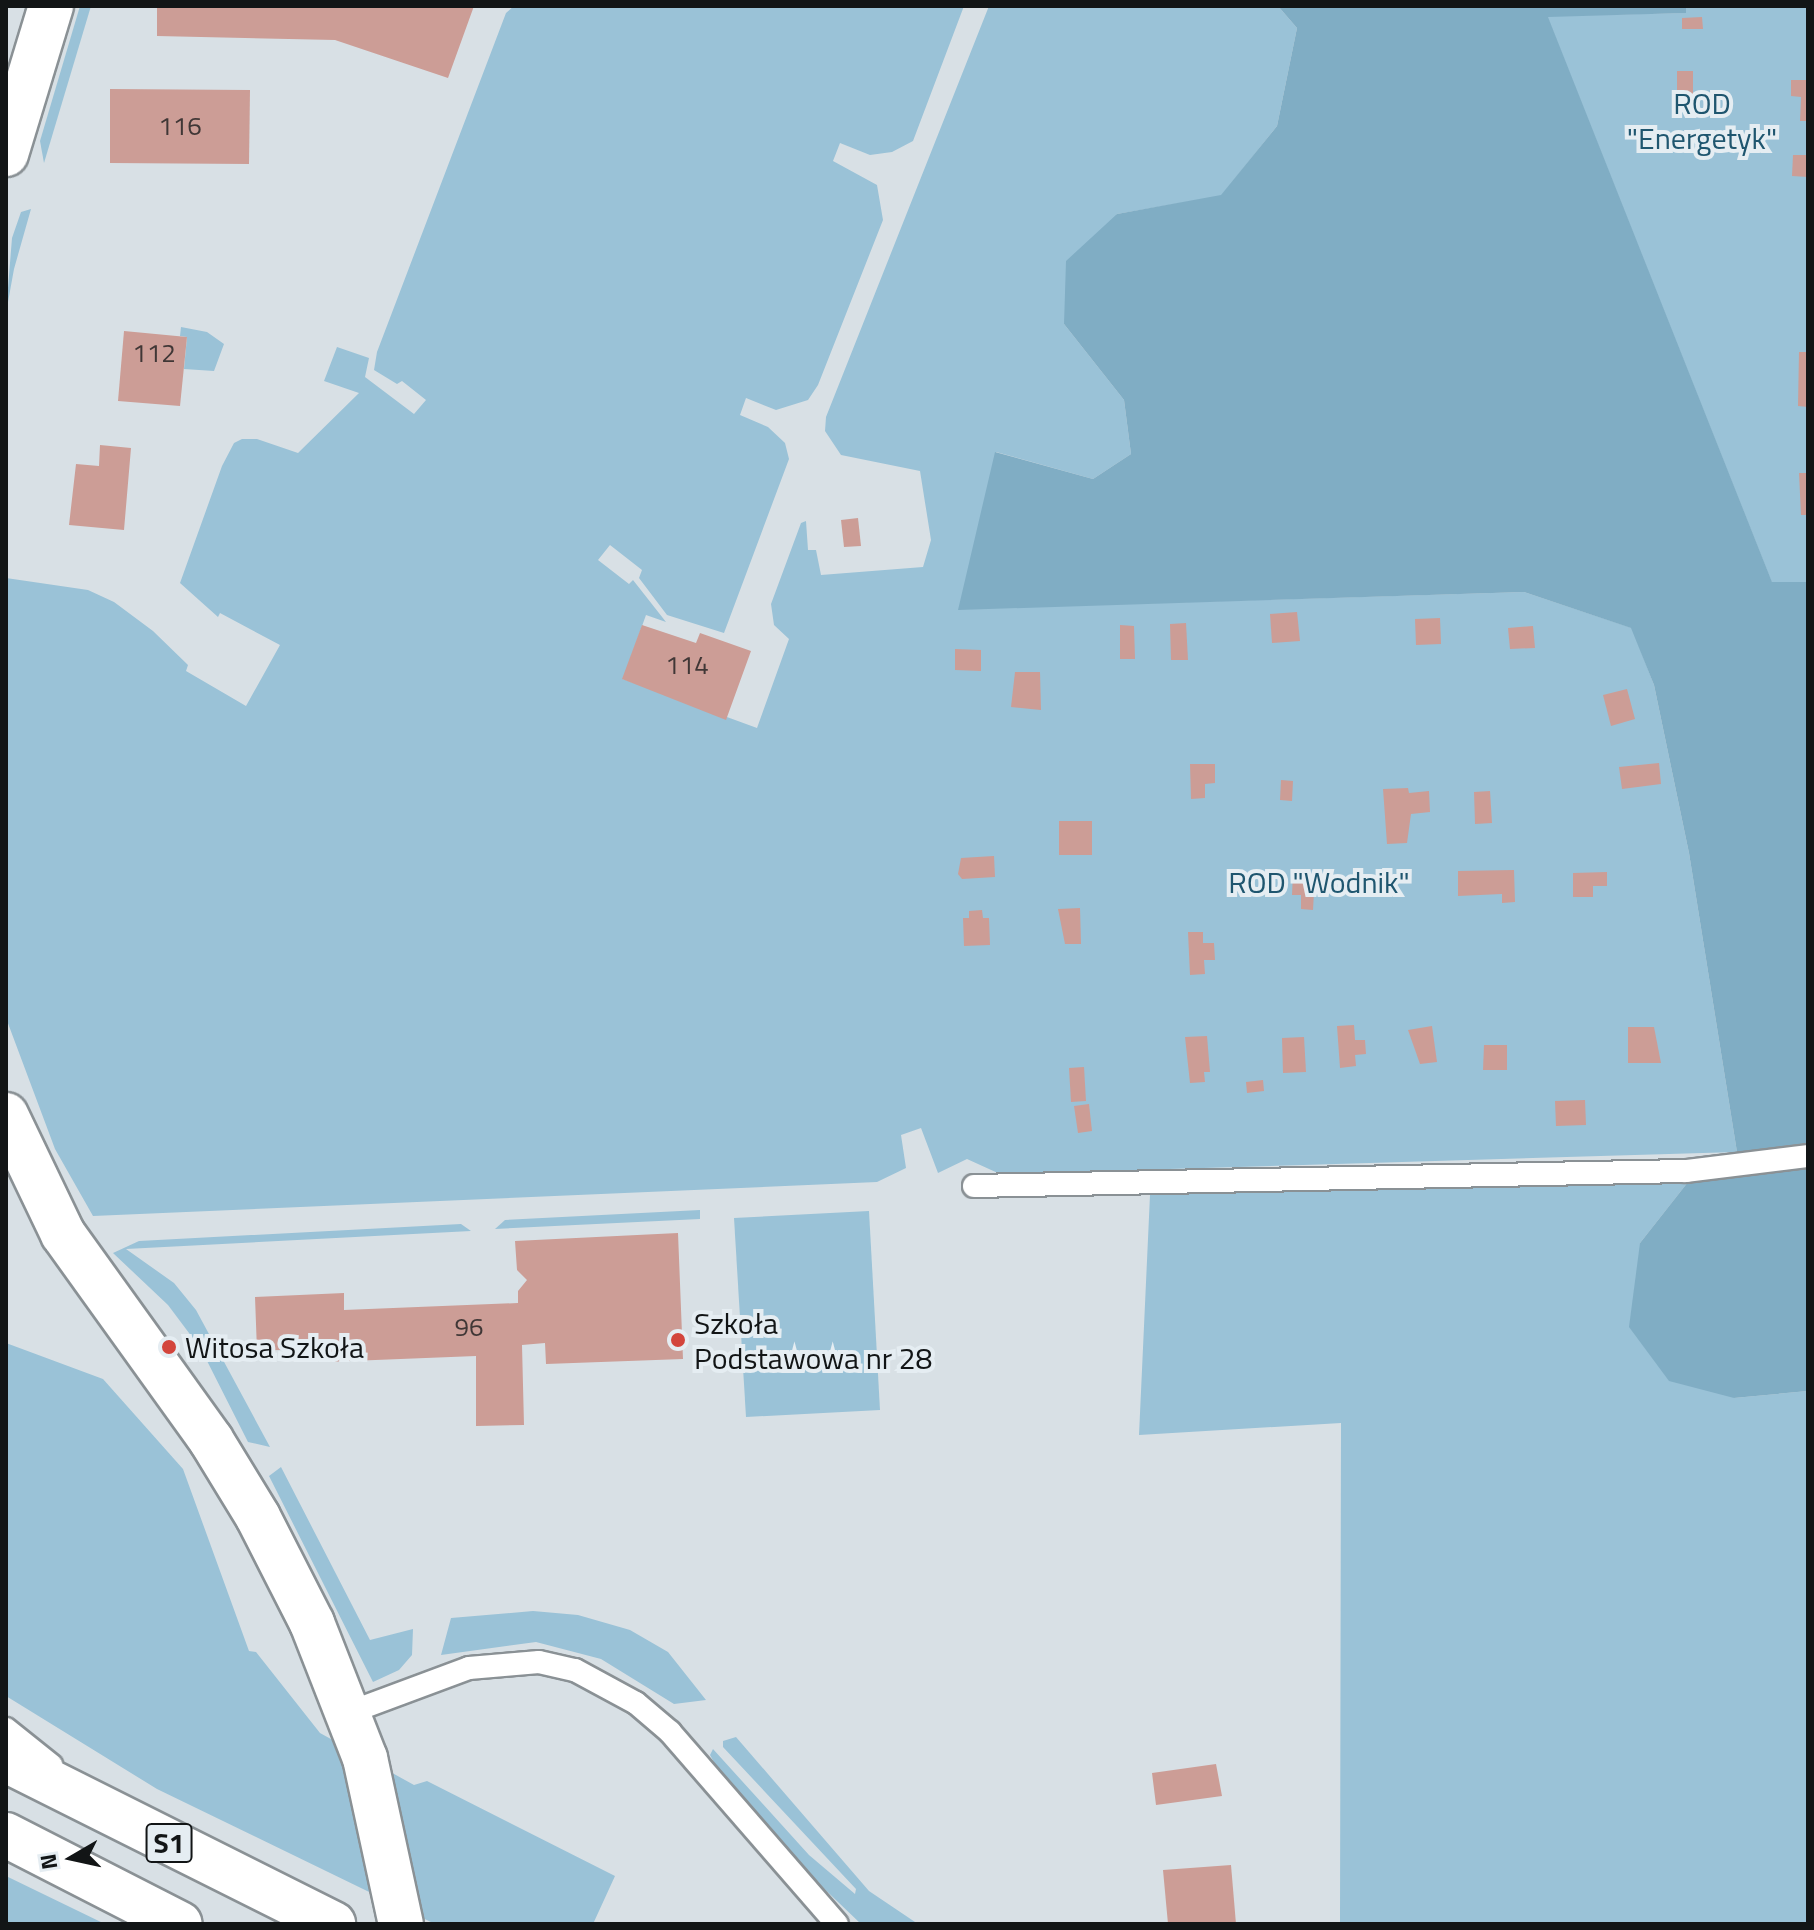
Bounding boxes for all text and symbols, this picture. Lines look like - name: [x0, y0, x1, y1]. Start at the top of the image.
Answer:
- park label: ROD "Energetyk": [1627, 85, 1777, 156]
- house number: 116: [158, 110, 202, 142]
- house number: 112: [132, 337, 176, 369]
- house number: 114: [665, 649, 709, 681]
- park label: ROD "Wodnik": [1228, 864, 1410, 900]
- place label: Szkoła Podstawowa nr 28: [694, 1305, 932, 1376]
- house number: 96: [454, 1311, 484, 1343]
- place label: Witosa Szkoła: [185, 1329, 364, 1365]
- marker: Szkoła Podstawowa nr 28: [669, 1331, 687, 1349]
- marker: Witosa Szkoła: [160, 1338, 178, 1356]
- north arrow: [32, 1818, 112, 1898]
- road number: S1: [145, 1819, 193, 1867]
- text: N: [30, 1852, 66, 1872]

